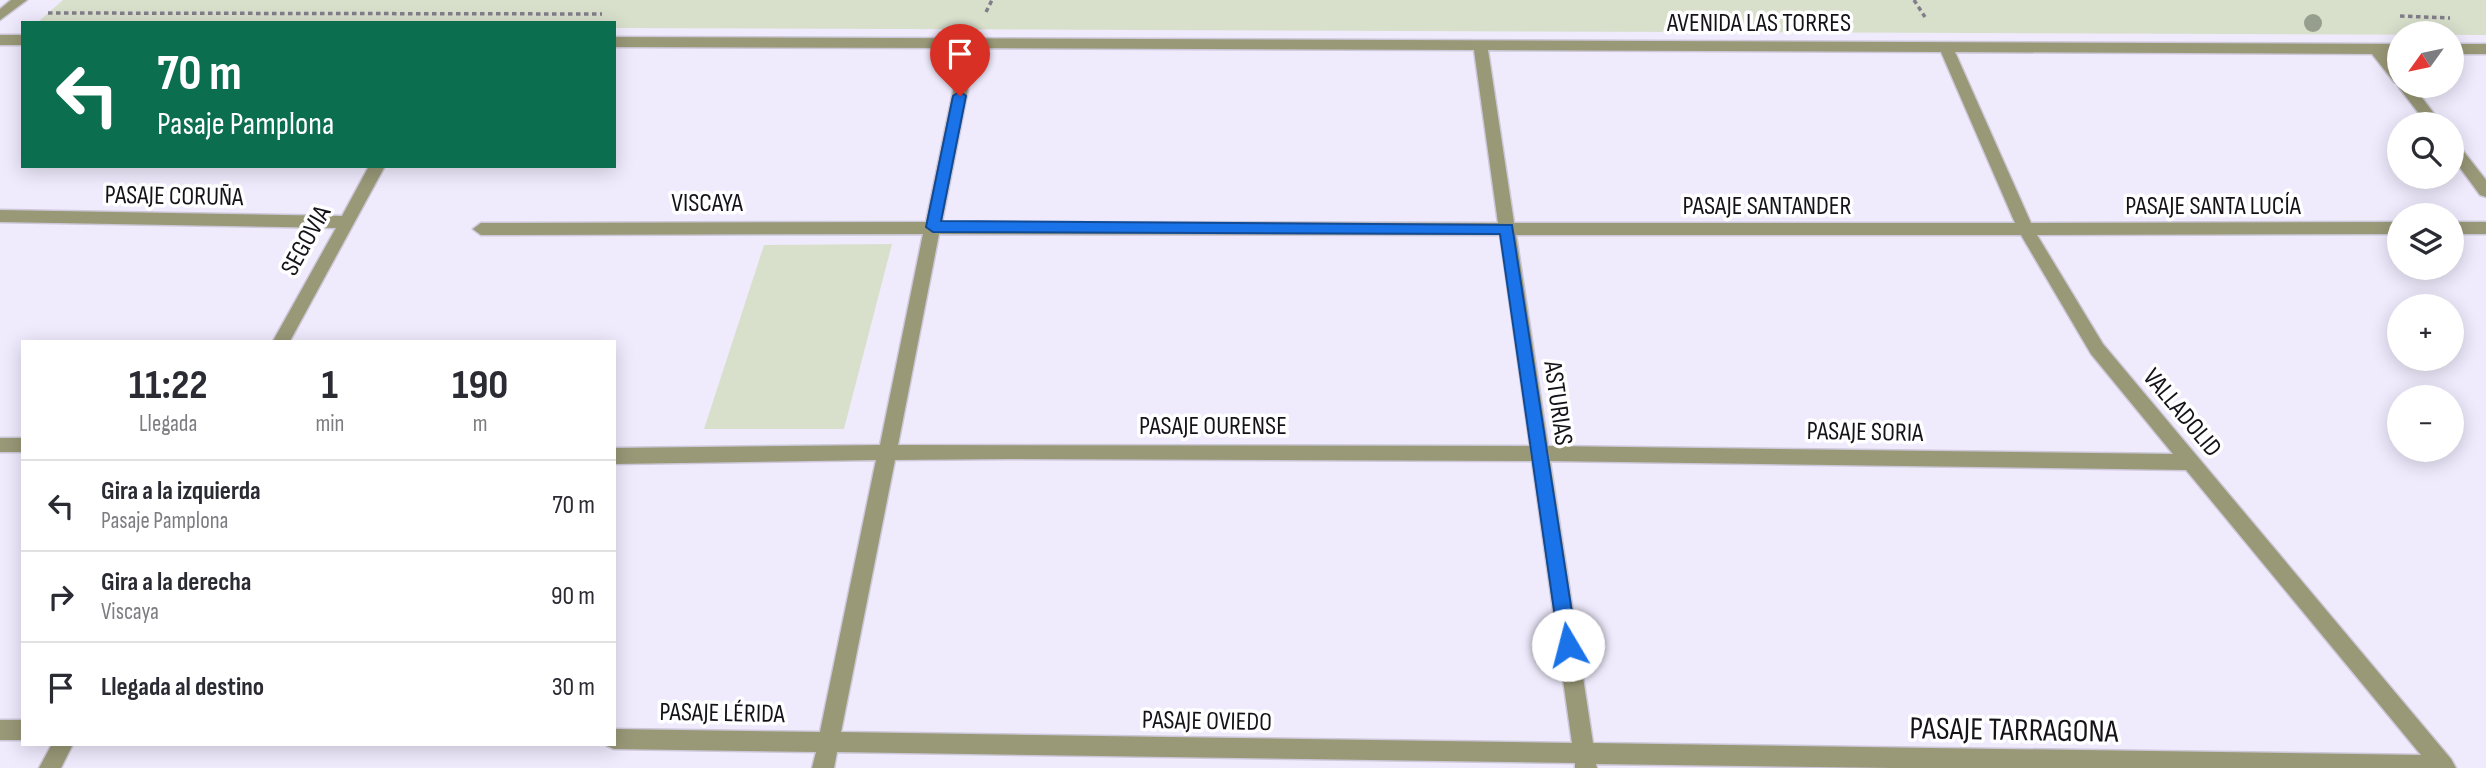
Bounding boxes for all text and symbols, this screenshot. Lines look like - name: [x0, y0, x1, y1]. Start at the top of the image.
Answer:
- street label: AVENIDA LAS TORRES: [1666, 8, 1851, 39]
- north arrow: [2387, 21, 2464, 98]
- map controls: [2387, 21, 2464, 462]
- pin: [930, 24, 990, 96]
- icon: arrive: [941, 35, 979, 73]
- text: 70 m: [157, 45, 242, 104]
- icon: left: [42, 49, 133, 140]
- text: Pasaje Pamplona: [157, 105, 334, 144]
- button: search: [2387, 112, 2464, 189]
- street label: PASAJE CORUÑA: [104, 180, 244, 213]
- street label: VISCAYA: [671, 188, 744, 219]
- street label: PASAJE SANTANDER: [1682, 191, 1852, 222]
- street label: PASAJE SANTA LUCÍA: [2125, 191, 2302, 222]
- street label: SEGOVIA: [275, 200, 339, 281]
- button: layers: [2387, 203, 2464, 280]
- button: +: [2387, 294, 2464, 371]
- street label: ASTURIAS: [1536, 358, 1579, 447]
- text: 11:22: [129, 360, 208, 411]
- text: 1: [322, 360, 338, 411]
- text: 190: [452, 360, 508, 411]
- street label: VALLADOLID: [2136, 362, 2228, 464]
- button: −: [2387, 385, 2464, 462]
- text: Llegada: [139, 410, 197, 438]
- text: min: [315, 410, 344, 438]
- text: m: [473, 410, 488, 438]
- street label: PASAJE OURENSE: [1139, 411, 1287, 442]
- street label: PASAJE SORIA: [1806, 416, 1924, 449]
- text: Gira a la izquierda: [101, 476, 261, 507]
- icon: left: [42, 487, 80, 525]
- text: 70 m: [552, 490, 595, 521]
- text: Pasaje Pamplona: [101, 507, 228, 535]
- text: Gira a la derecha: [101, 567, 251, 598]
- icon: right: [42, 578, 80, 616]
- text: 90 m: [551, 581, 595, 612]
- text: Viscaya: [101, 598, 159, 626]
- position arrow: [1531, 608, 1605, 682]
- icon: arrive: [42, 669, 80, 707]
- text: Llegada al destino: [101, 672, 264, 703]
- text: 30 m: [552, 672, 595, 703]
- street label: PASAJE LÉRIDA: [659, 697, 786, 730]
- street label: PASAJE OVIEDO: [1142, 705, 1272, 738]
- street label: PASAJE TARRAGONA: [1909, 709, 2119, 752]

